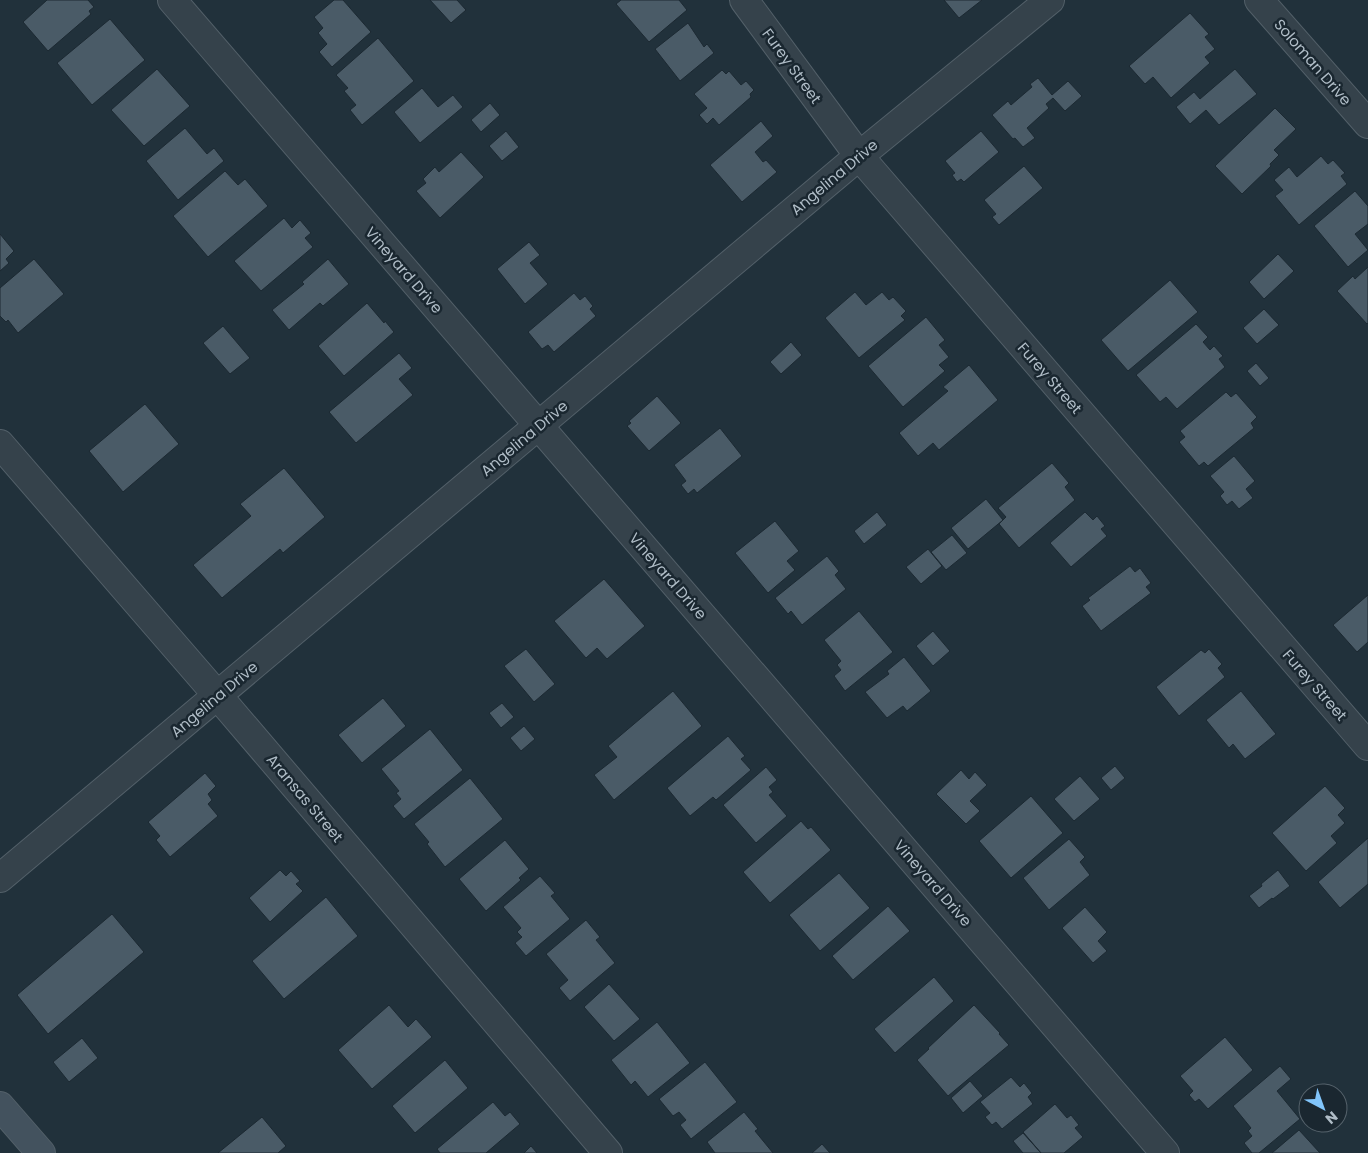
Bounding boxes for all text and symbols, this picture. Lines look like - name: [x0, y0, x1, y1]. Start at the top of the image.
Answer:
- street label: Soloman Drive: [1269, 14, 1357, 110]
- street label: Furey Street: [758, 24, 826, 108]
- street label: Angelina Drive: [786, 134, 882, 220]
- street label: Vineyard Drive: [360, 222, 448, 318]
- street label: Furey Street: [1013, 338, 1087, 418]
- street label: Angelina Drive: [476, 395, 572, 481]
- street label: Vineyard Drive: [624, 528, 712, 624]
- street label: Furey Street: [1278, 645, 1352, 725]
- street label: Angelina Drive: [166, 656, 262, 742]
- street label: Aransas Street: [262, 749, 348, 847]
- street label: Vineyard Drive: [889, 835, 977, 931]
- north arrow: [1298, 1083, 1348, 1133]
- text: N: [1321, 1107, 1342, 1129]

